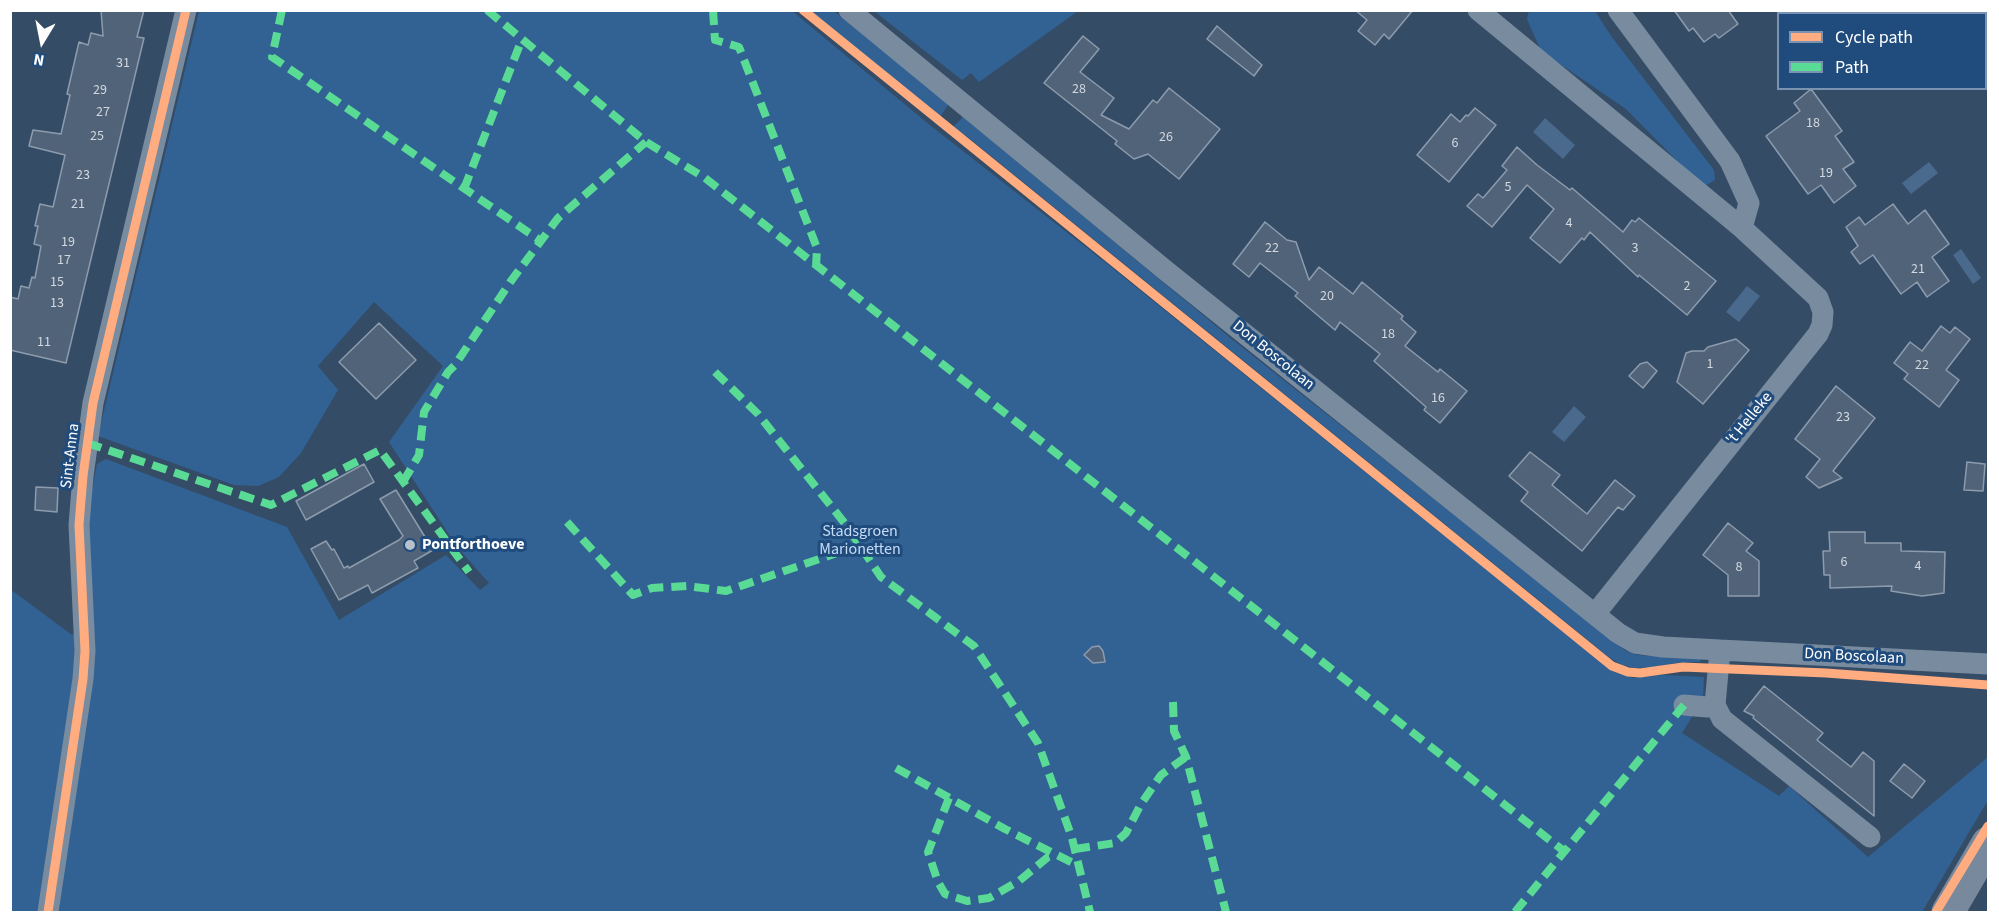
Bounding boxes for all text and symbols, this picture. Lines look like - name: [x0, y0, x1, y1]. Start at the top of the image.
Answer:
- north arrow: [12, 12, 72, 72]
- legend: [1777, 12, 1987, 90]
- text: Cycle path: [1835, 25, 1913, 50]
- text: N: [32, 48, 46, 71]
- text: Path: [1835, 55, 1869, 80]
- house number: 31: [116, 56, 130, 72]
- house number: 28: [1072, 82, 1086, 98]
- house number: 29: [93, 83, 107, 99]
- house number: 27: [96, 105, 110, 121]
- house number: 18: [1806, 116, 1820, 132]
- house number: 25: [90, 129, 104, 145]
- house number: 26: [1159, 130, 1173, 146]
- house number: 6: [1452, 136, 1458, 152]
- house number: 19: [1819, 166, 1833, 182]
- house number: 23: [76, 168, 90, 184]
- house number: 5: [1505, 180, 1511, 196]
- house number: 21: [71, 197, 85, 213]
- house number: 4: [1566, 216, 1572, 232]
- house number: 19: [61, 235, 75, 251]
- house number: 22: [1265, 241, 1279, 257]
- house number: 3: [1632, 241, 1638, 257]
- house number: 17: [57, 253, 71, 269]
- house number: 21: [1911, 262, 1925, 278]
- house number: 15: [50, 275, 64, 291]
- house number: 2: [1684, 279, 1690, 295]
- house number: 20: [1320, 289, 1334, 305]
- house number: 13: [50, 296, 64, 312]
- street label: Don Boscolaan: [1228, 317, 1318, 395]
- house number: 18: [1381, 327, 1395, 343]
- house number: 11: [37, 335, 51, 351]
- house number: 1: [1707, 357, 1713, 373]
- house number: 22: [1915, 358, 1929, 374]
- street label: 't Helleke: [1723, 389, 1777, 449]
- house number: 16: [1431, 391, 1445, 407]
- house number: 23: [1836, 410, 1850, 426]
- street label: Sint-Anna: [57, 422, 85, 490]
- park label: Stadsgroen Marionetten: [819, 522, 901, 560]
- place label: Pontforthoeve: [422, 535, 525, 555]
- marker: Pontforthoeve: [403, 538, 417, 552]
- house number: 6: [1841, 555, 1847, 571]
- house number: 4: [1915, 559, 1921, 575]
- house number: 8: [1736, 560, 1742, 576]
- street label: Don Boscolaan: [1804, 645, 1904, 669]

